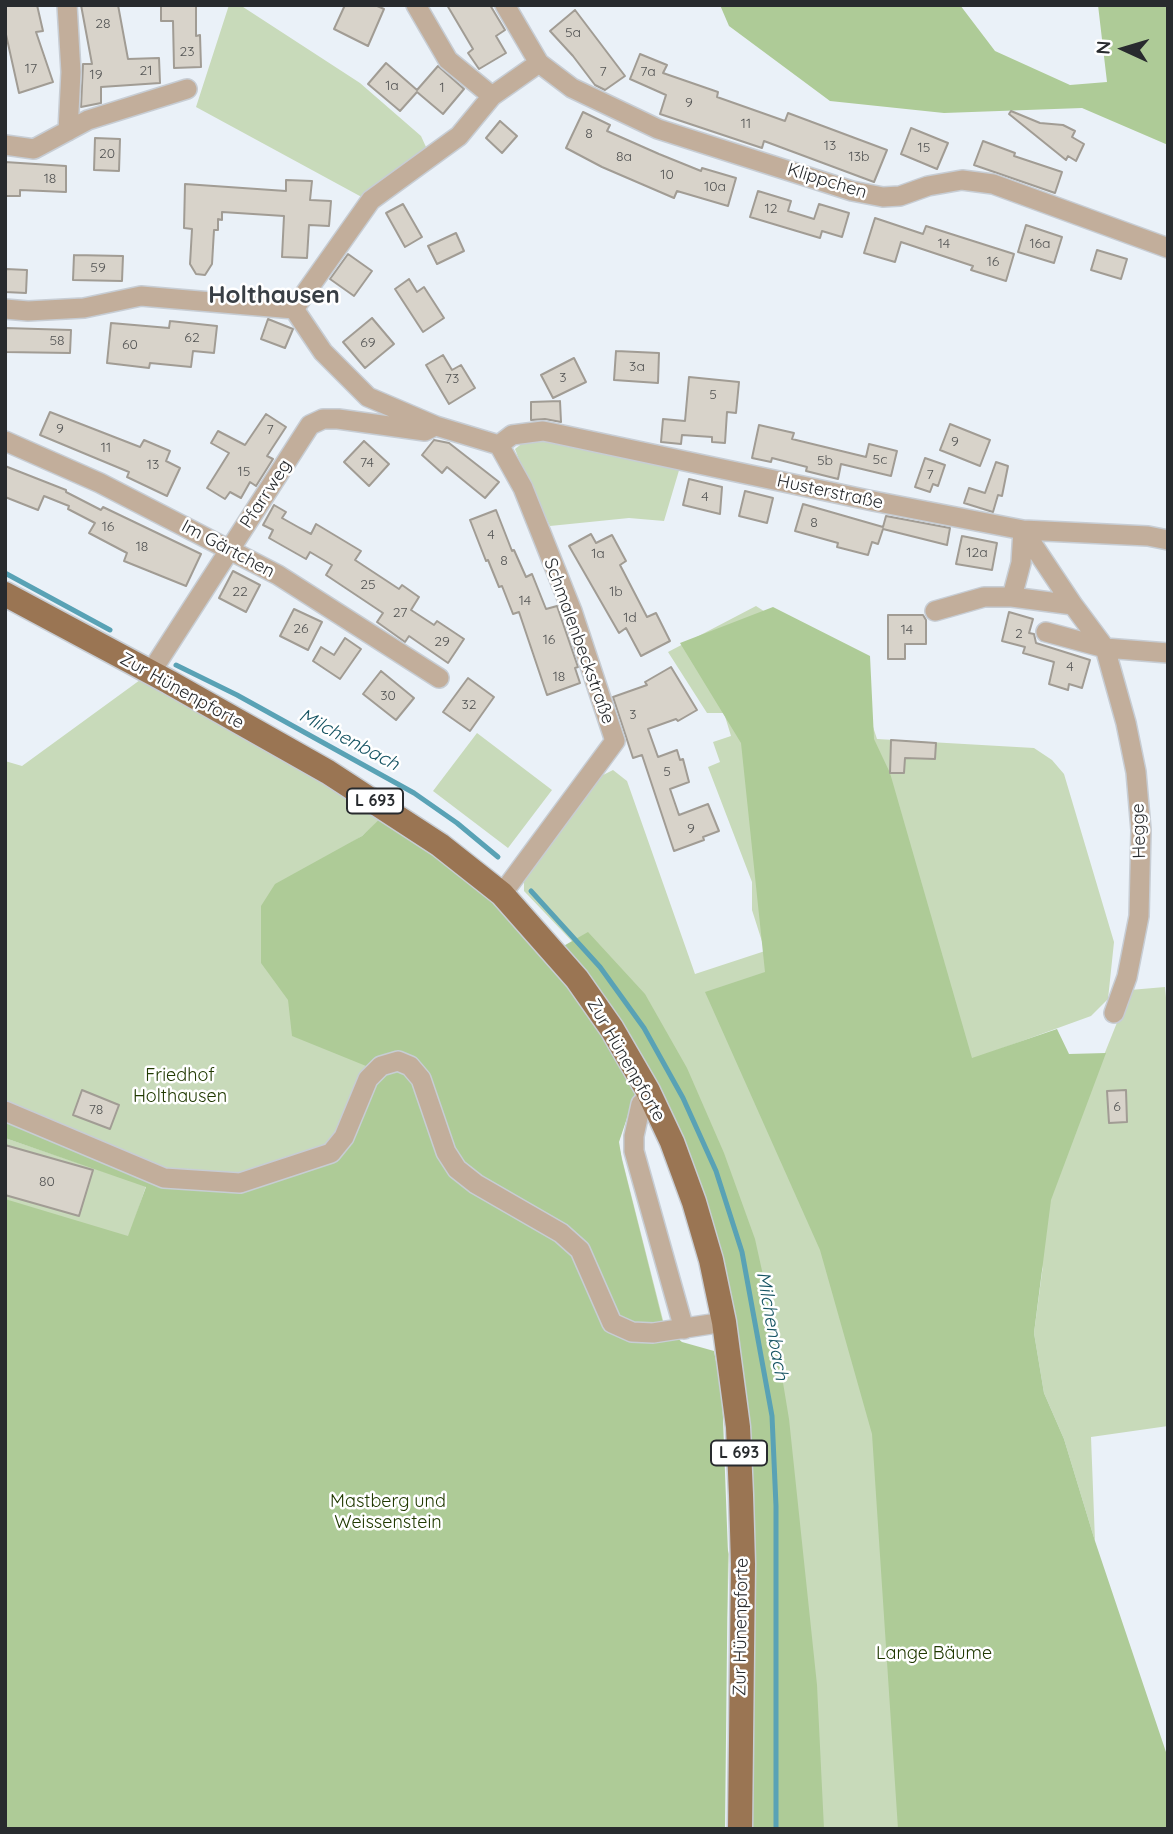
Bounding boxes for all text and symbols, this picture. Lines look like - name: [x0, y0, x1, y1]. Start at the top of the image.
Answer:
- north arrow: [1089, 14, 1159, 84]
- house number: 28: [95, 16, 111, 32]
- house number: 5a: [565, 25, 581, 41]
- text: N: [1091, 40, 1116, 55]
- house number: 23: [179, 44, 195, 60]
- house number: 17: [25, 61, 37, 77]
- house number: 21: [140, 63, 152, 79]
- house number: 7: [599, 64, 607, 80]
- house number: 7a: [640, 64, 656, 80]
- house number: 19: [90, 67, 102, 83]
- house number: 1a: [385, 78, 399, 94]
- house number: 1: [439, 80, 445, 96]
- house number: 9: [685, 95, 693, 111]
- house number: 11: [741, 116, 751, 132]
- house number: 8: [585, 126, 593, 142]
- house number: 13: [824, 138, 836, 154]
- house number: 15: [918, 140, 930, 156]
- house number: 20: [99, 146, 115, 162]
- house number: 8a: [616, 149, 632, 165]
- house number: 13b: [849, 149, 869, 165]
- street label: Klippchen: [785, 159, 869, 203]
- house number: 10: [660, 167, 674, 183]
- house number: 18: [44, 171, 56, 187]
- house number: 10a: [704, 179, 726, 195]
- house number: 12: [765, 201, 777, 217]
- house number: 14: [938, 236, 950, 252]
- house number: 16a: [1029, 236, 1051, 252]
- house number: 16: [987, 254, 999, 270]
- house number: 59: [90, 260, 106, 276]
- district label: Holthausen: [208, 282, 340, 310]
- house number: 62: [184, 330, 200, 346]
- house number: 58: [49, 333, 65, 349]
- house number: 69: [360, 335, 376, 351]
- house number: 60: [122, 337, 138, 353]
- house number: 3a: [629, 359, 645, 375]
- house number: 3: [559, 370, 567, 386]
- house number: 73: [445, 371, 459, 387]
- house number: 5: [709, 387, 717, 403]
- house number: 9: [56, 421, 64, 437]
- house number: 7: [266, 422, 274, 438]
- house number: 9: [951, 434, 959, 450]
- house number: 11: [101, 440, 111, 456]
- house number: 5c: [873, 452, 887, 468]
- house number: 5b: [817, 453, 833, 469]
- street label: Pfarrweg: [236, 455, 296, 533]
- house number: 74: [360, 455, 374, 471]
- house number: 13: [147, 457, 159, 473]
- house number: 15: [238, 464, 250, 480]
- house number: 7: [926, 467, 934, 483]
- street label: Husterstraße: [775, 470, 885, 514]
- house number: 4: [701, 489, 709, 505]
- street label: Im Gärtchen: [178, 515, 278, 583]
- house number: 8: [810, 515, 818, 531]
- house number: 16: [102, 519, 114, 535]
- house number: 4: [487, 527, 495, 543]
- house number: 18: [136, 539, 148, 555]
- house number: 12a: [966, 545, 988, 561]
- house number: 1a: [591, 546, 605, 562]
- house number: 8: [500, 553, 508, 569]
- street label: Schmalenbeckstraße: [539, 555, 619, 727]
- house number: 25: [360, 577, 376, 593]
- house number: 22: [232, 584, 248, 600]
- house number: 1b: [609, 584, 623, 600]
- house number: 14: [519, 593, 531, 609]
- house number: 27: [393, 605, 407, 621]
- house number: 1d: [623, 610, 637, 626]
- house number: 26: [293, 621, 309, 637]
- house number: 14: [901, 622, 913, 638]
- house number: 2: [1015, 626, 1023, 642]
- house number: 16: [543, 632, 555, 648]
- house number: 29: [434, 634, 450, 650]
- street label: Zur Hünenpforte: [116, 648, 248, 734]
- house number: 4: [1066, 659, 1074, 675]
- house number: 18: [553, 669, 565, 685]
- house number: 30: [380, 688, 396, 704]
- house number: 32: [461, 697, 477, 713]
- water label: Milchenbach: [295, 704, 403, 776]
- house number: 3: [629, 707, 637, 723]
- house number: 5: [663, 764, 671, 780]
- road number: L 693: [347, 788, 403, 814]
- street label: Hegge: [1127, 803, 1151, 859]
- house number: 9: [687, 821, 695, 837]
- street label: Zur Hünenpforte: [582, 995, 670, 1125]
- park label: Friedhof Holthausen: [133, 1065, 227, 1108]
- house number: 6: [1113, 1099, 1121, 1115]
- house number: 78: [89, 1102, 103, 1118]
- house number: 80: [39, 1174, 55, 1190]
- water label: Milchenbach: [751, 1270, 793, 1382]
- road number: L 693: [711, 1441, 767, 1466]
- park label: Mastberg und Weissenstein: [330, 1491, 446, 1534]
- street label: Zur Hünenpforte: [729, 1558, 753, 1696]
- park label: Lange Bäume: [876, 1643, 992, 1665]

